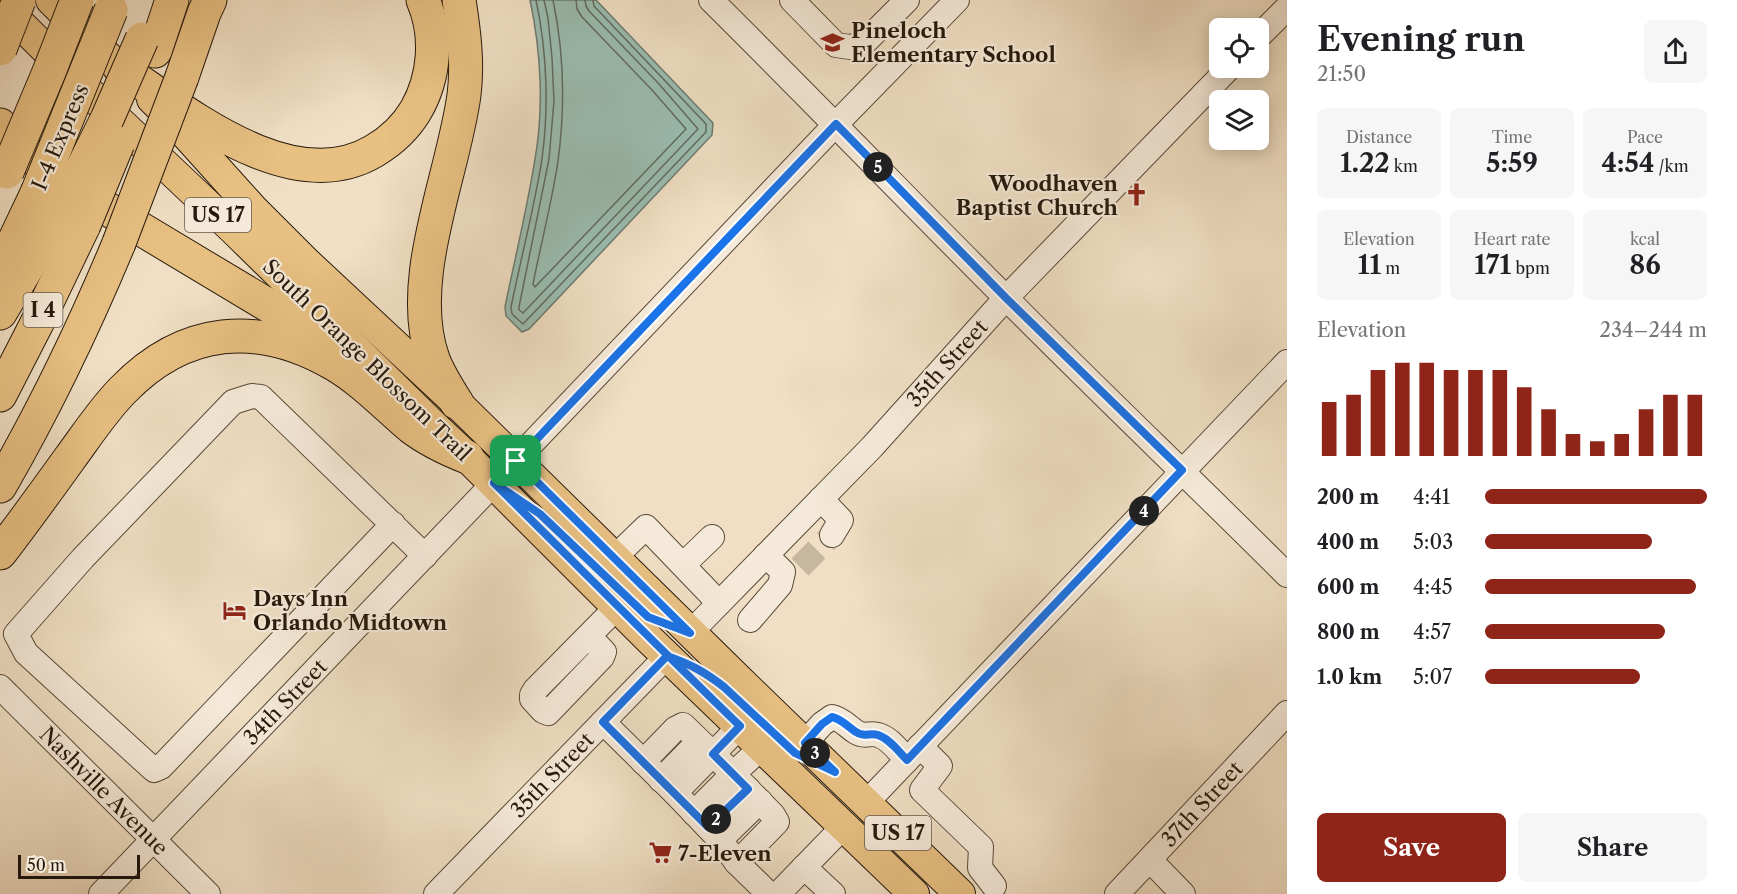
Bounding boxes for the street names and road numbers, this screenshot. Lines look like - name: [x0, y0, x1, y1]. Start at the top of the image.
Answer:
- street label: I-4 Express: [26, 80, 94, 194]
- road number: US 17: [185, 198, 251, 232]
- street label: South Orange Blossom Trail: [258, 254, 476, 466]
- road number: I 4: [24, 293, 63, 327]
- street label: 35th Street: [901, 314, 993, 412]
- street label: 34th Street: [238, 654, 332, 750]
- street label: Nashville Avenue: [35, 722, 173, 860]
- street label: 35th Street: [505, 727, 599, 823]
- street label: 37th Street: [1156, 756, 1248, 852]
- road number: US 17: [865, 816, 931, 850]

